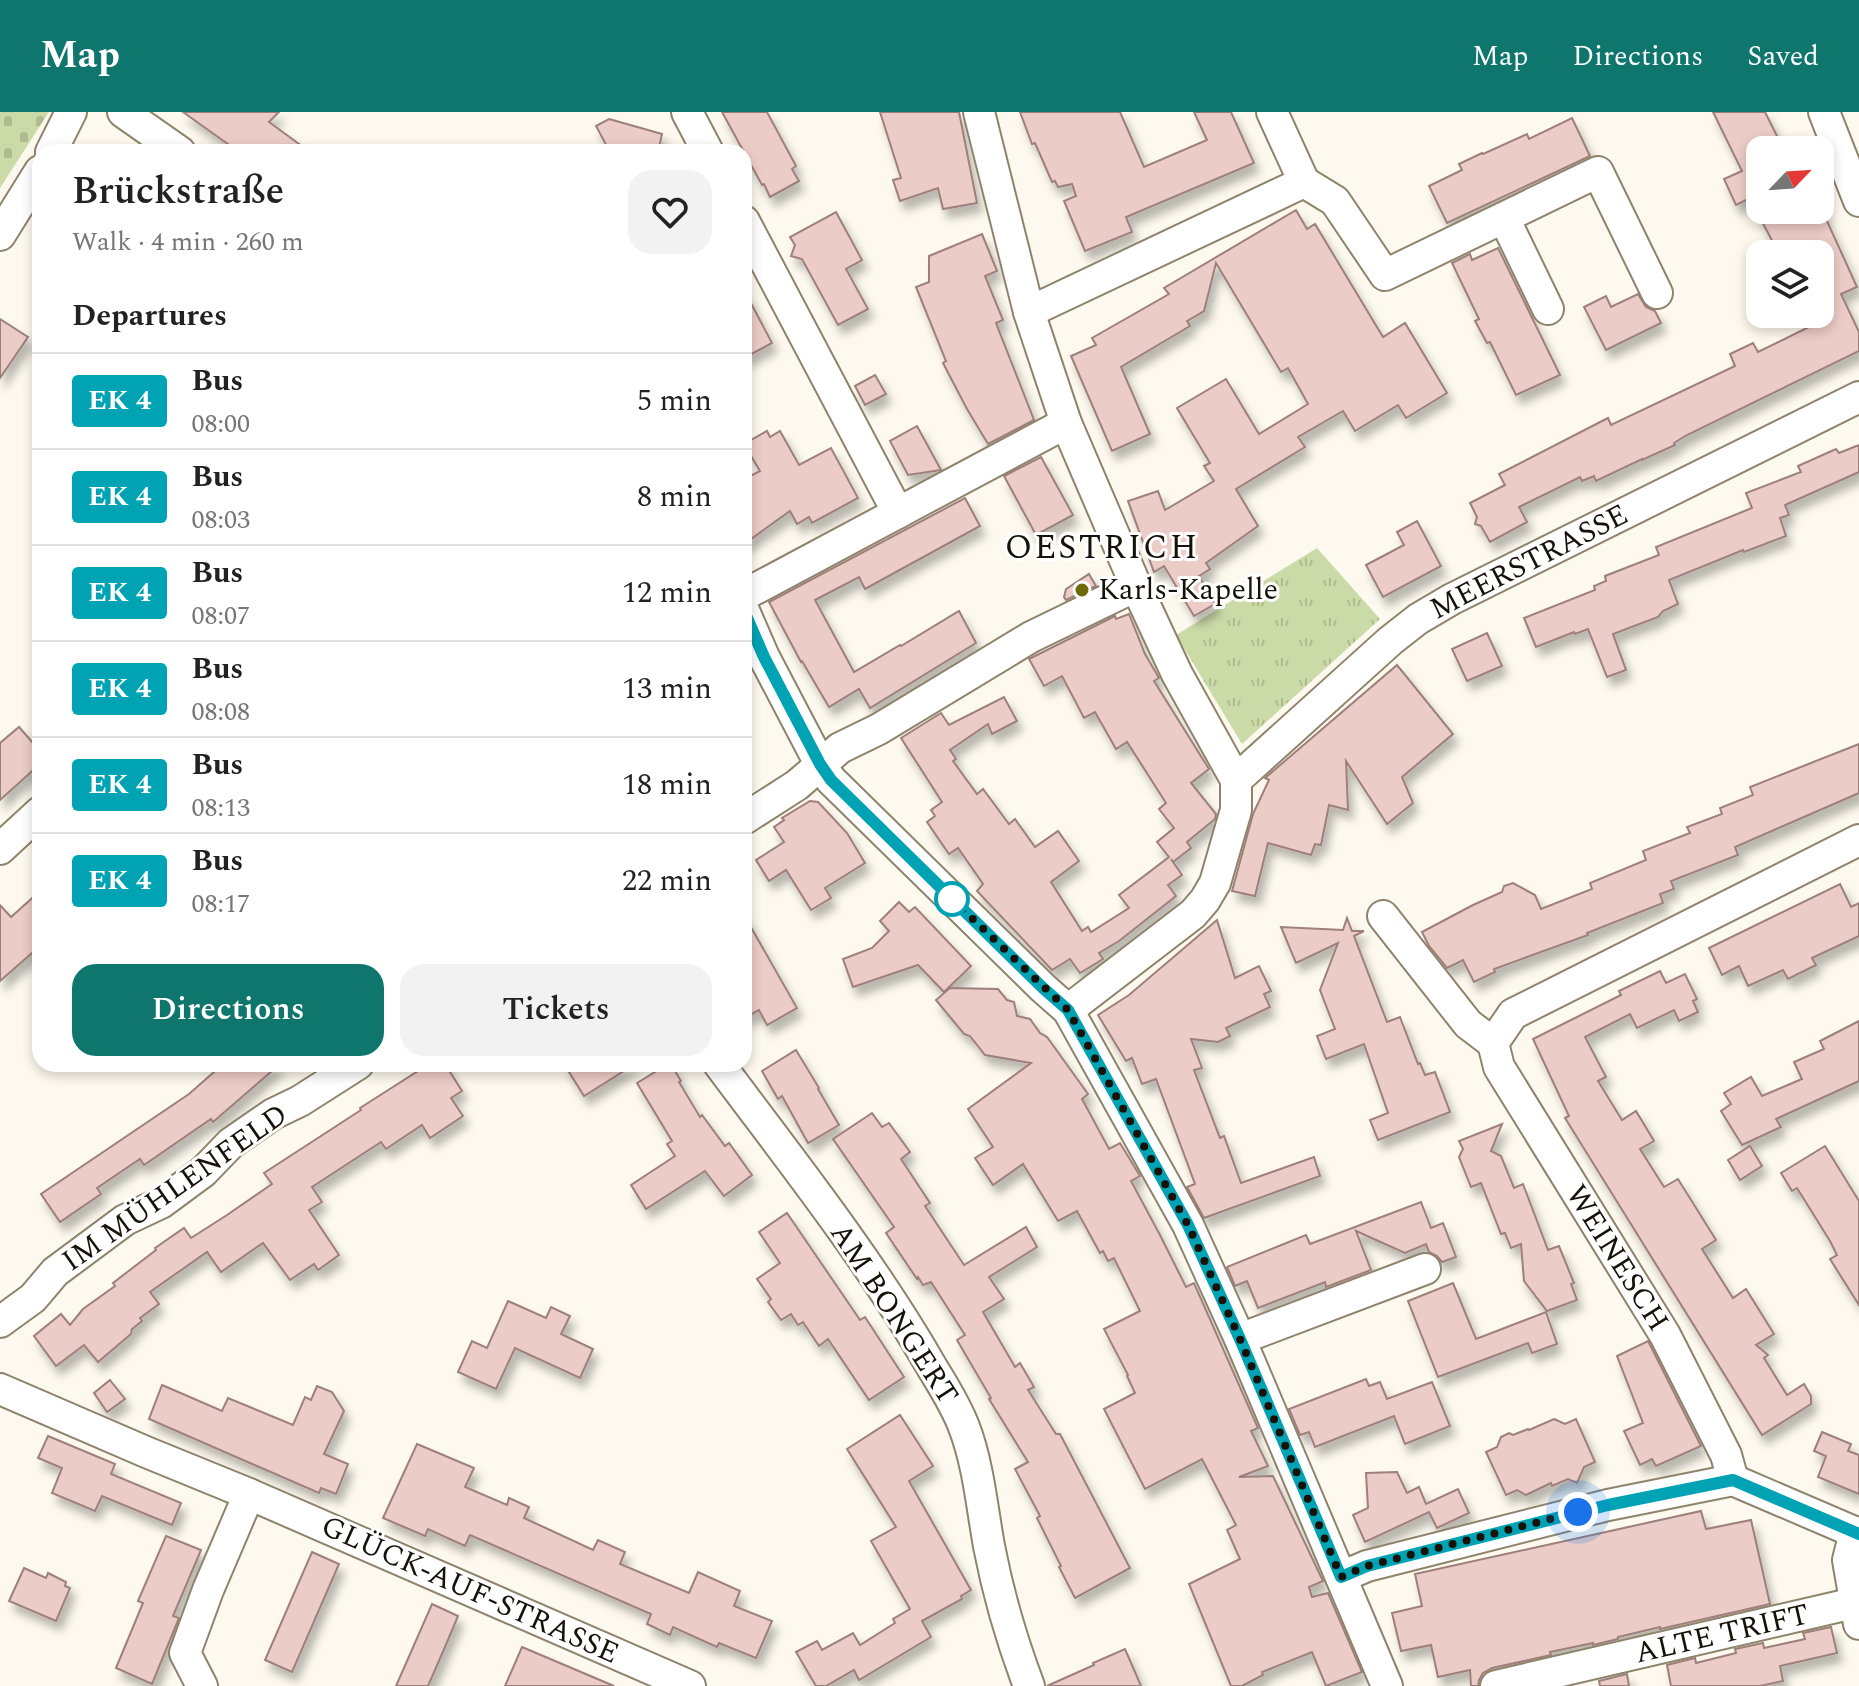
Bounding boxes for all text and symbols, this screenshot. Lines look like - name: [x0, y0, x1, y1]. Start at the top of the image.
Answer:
- text: Map: [40, 27, 120, 85]
- text: Map: [1472, 35, 1529, 78]
- text: Directions: [1573, 35, 1703, 78]
- text: Saved: [1747, 35, 1819, 78]
- north arrow: [1746, 136, 1834, 224]
- map controls: [1746, 136, 1834, 328]
- text: Brückstraße: [72, 163, 284, 221]
- button: heart: [628, 170, 712, 254]
- text: Walk · 4 min · 260 m: [72, 222, 304, 262]
- button: layers: [1746, 240, 1834, 328]
- text: Departures: [72, 293, 227, 339]
- text: Bus: [191, 358, 243, 404]
- text: 5 min: [637, 378, 712, 424]
- text: EK 4: [88, 379, 151, 422]
- text: 08:00: [191, 404, 250, 444]
- text: Bus: [191, 454, 243, 500]
- text: 8 min: [637, 474, 712, 520]
- text: EK 4: [88, 475, 151, 518]
- street label: MEERSTRASSE: [1422, 492, 1636, 632]
- text: 08:03: [191, 500, 250, 540]
- district label: OESTRICH: [1005, 522, 1199, 574]
- text: Bus: [191, 550, 243, 596]
- place label: Karls-Kapelle: [1098, 567, 1278, 613]
- text: 12 min: [622, 570, 712, 616]
- text: EK 4: [88, 571, 151, 614]
- marker: Karls-Kapelle: [1073, 581, 1091, 599]
- text: 08:07: [191, 596, 250, 636]
- text: Bus: [191, 646, 243, 692]
- text: 13 min: [622, 666, 712, 712]
- text: EK 4: [88, 667, 151, 710]
- text: 08:08: [191, 692, 250, 732]
- text: Bus: [191, 742, 243, 788]
- text: 18 min: [622, 762, 712, 808]
- text: EK 4: [88, 763, 151, 806]
- text: 08:13: [191, 788, 250, 828]
- text: Bus: [191, 838, 243, 884]
- text: 22 min: [622, 858, 712, 904]
- text: EK 4: [88, 859, 151, 902]
- unlabelled marker: [935, 882, 969, 916]
- text: 08:17: [191, 884, 250, 924]
- button: Directions: [72, 964, 384, 1056]
- button: Tickets: [400, 964, 712, 1056]
- street label: IM MÜHLENFELD: [52, 1093, 298, 1283]
- street label: WEINESCH: [1554, 1175, 1680, 1341]
- street label: AM BONGERT: [818, 1214, 970, 1414]
- your location: [1558, 1492, 1598, 1532]
- street label: GLÜCK-AUF-STRASSE: [314, 1503, 626, 1677]
- street label: ALTE TRIFT: [1630, 1592, 1814, 1676]

